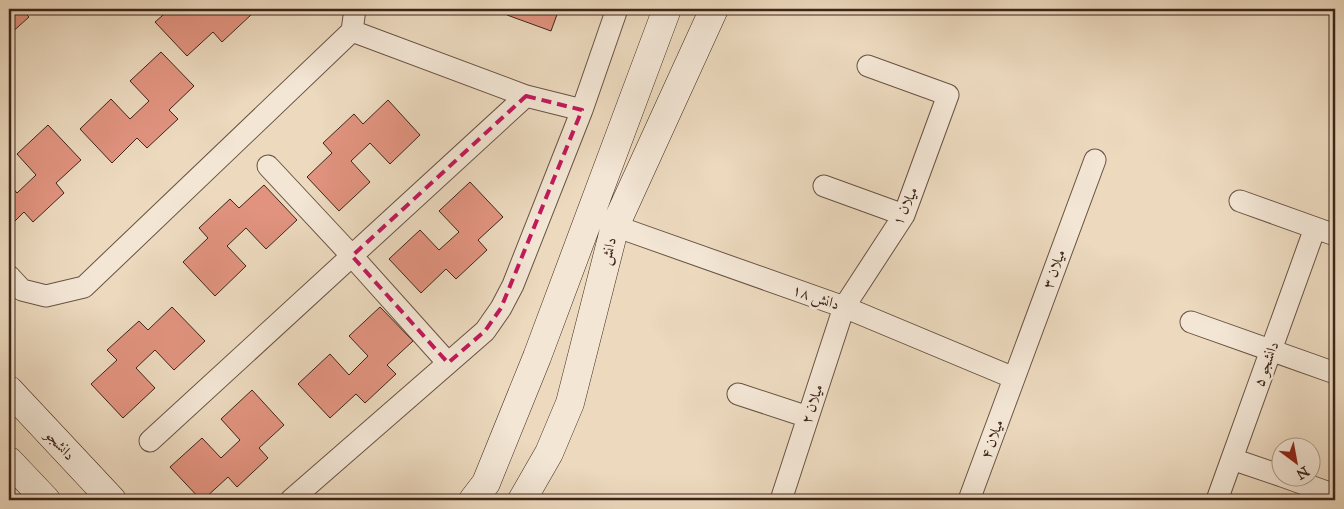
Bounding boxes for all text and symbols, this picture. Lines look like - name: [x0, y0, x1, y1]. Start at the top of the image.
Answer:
- street label: میلان ۱: [888, 184, 922, 228]
- street label: دانش: [596, 235, 621, 267]
- street label: میلان ۳: [1039, 247, 1069, 291]
- street label: دانش ۱۸: [790, 281, 842, 314]
- street label: دانشجو ۵: [1250, 339, 1282, 389]
- street label: میلان ۲: [797, 382, 827, 426]
- street label: میلان ۴: [977, 417, 1007, 461]
- street label: دانشجو: [40, 425, 79, 464]
- north arrow: [1272, 436, 1322, 486]
- text: N: [1293, 462, 1312, 483]

